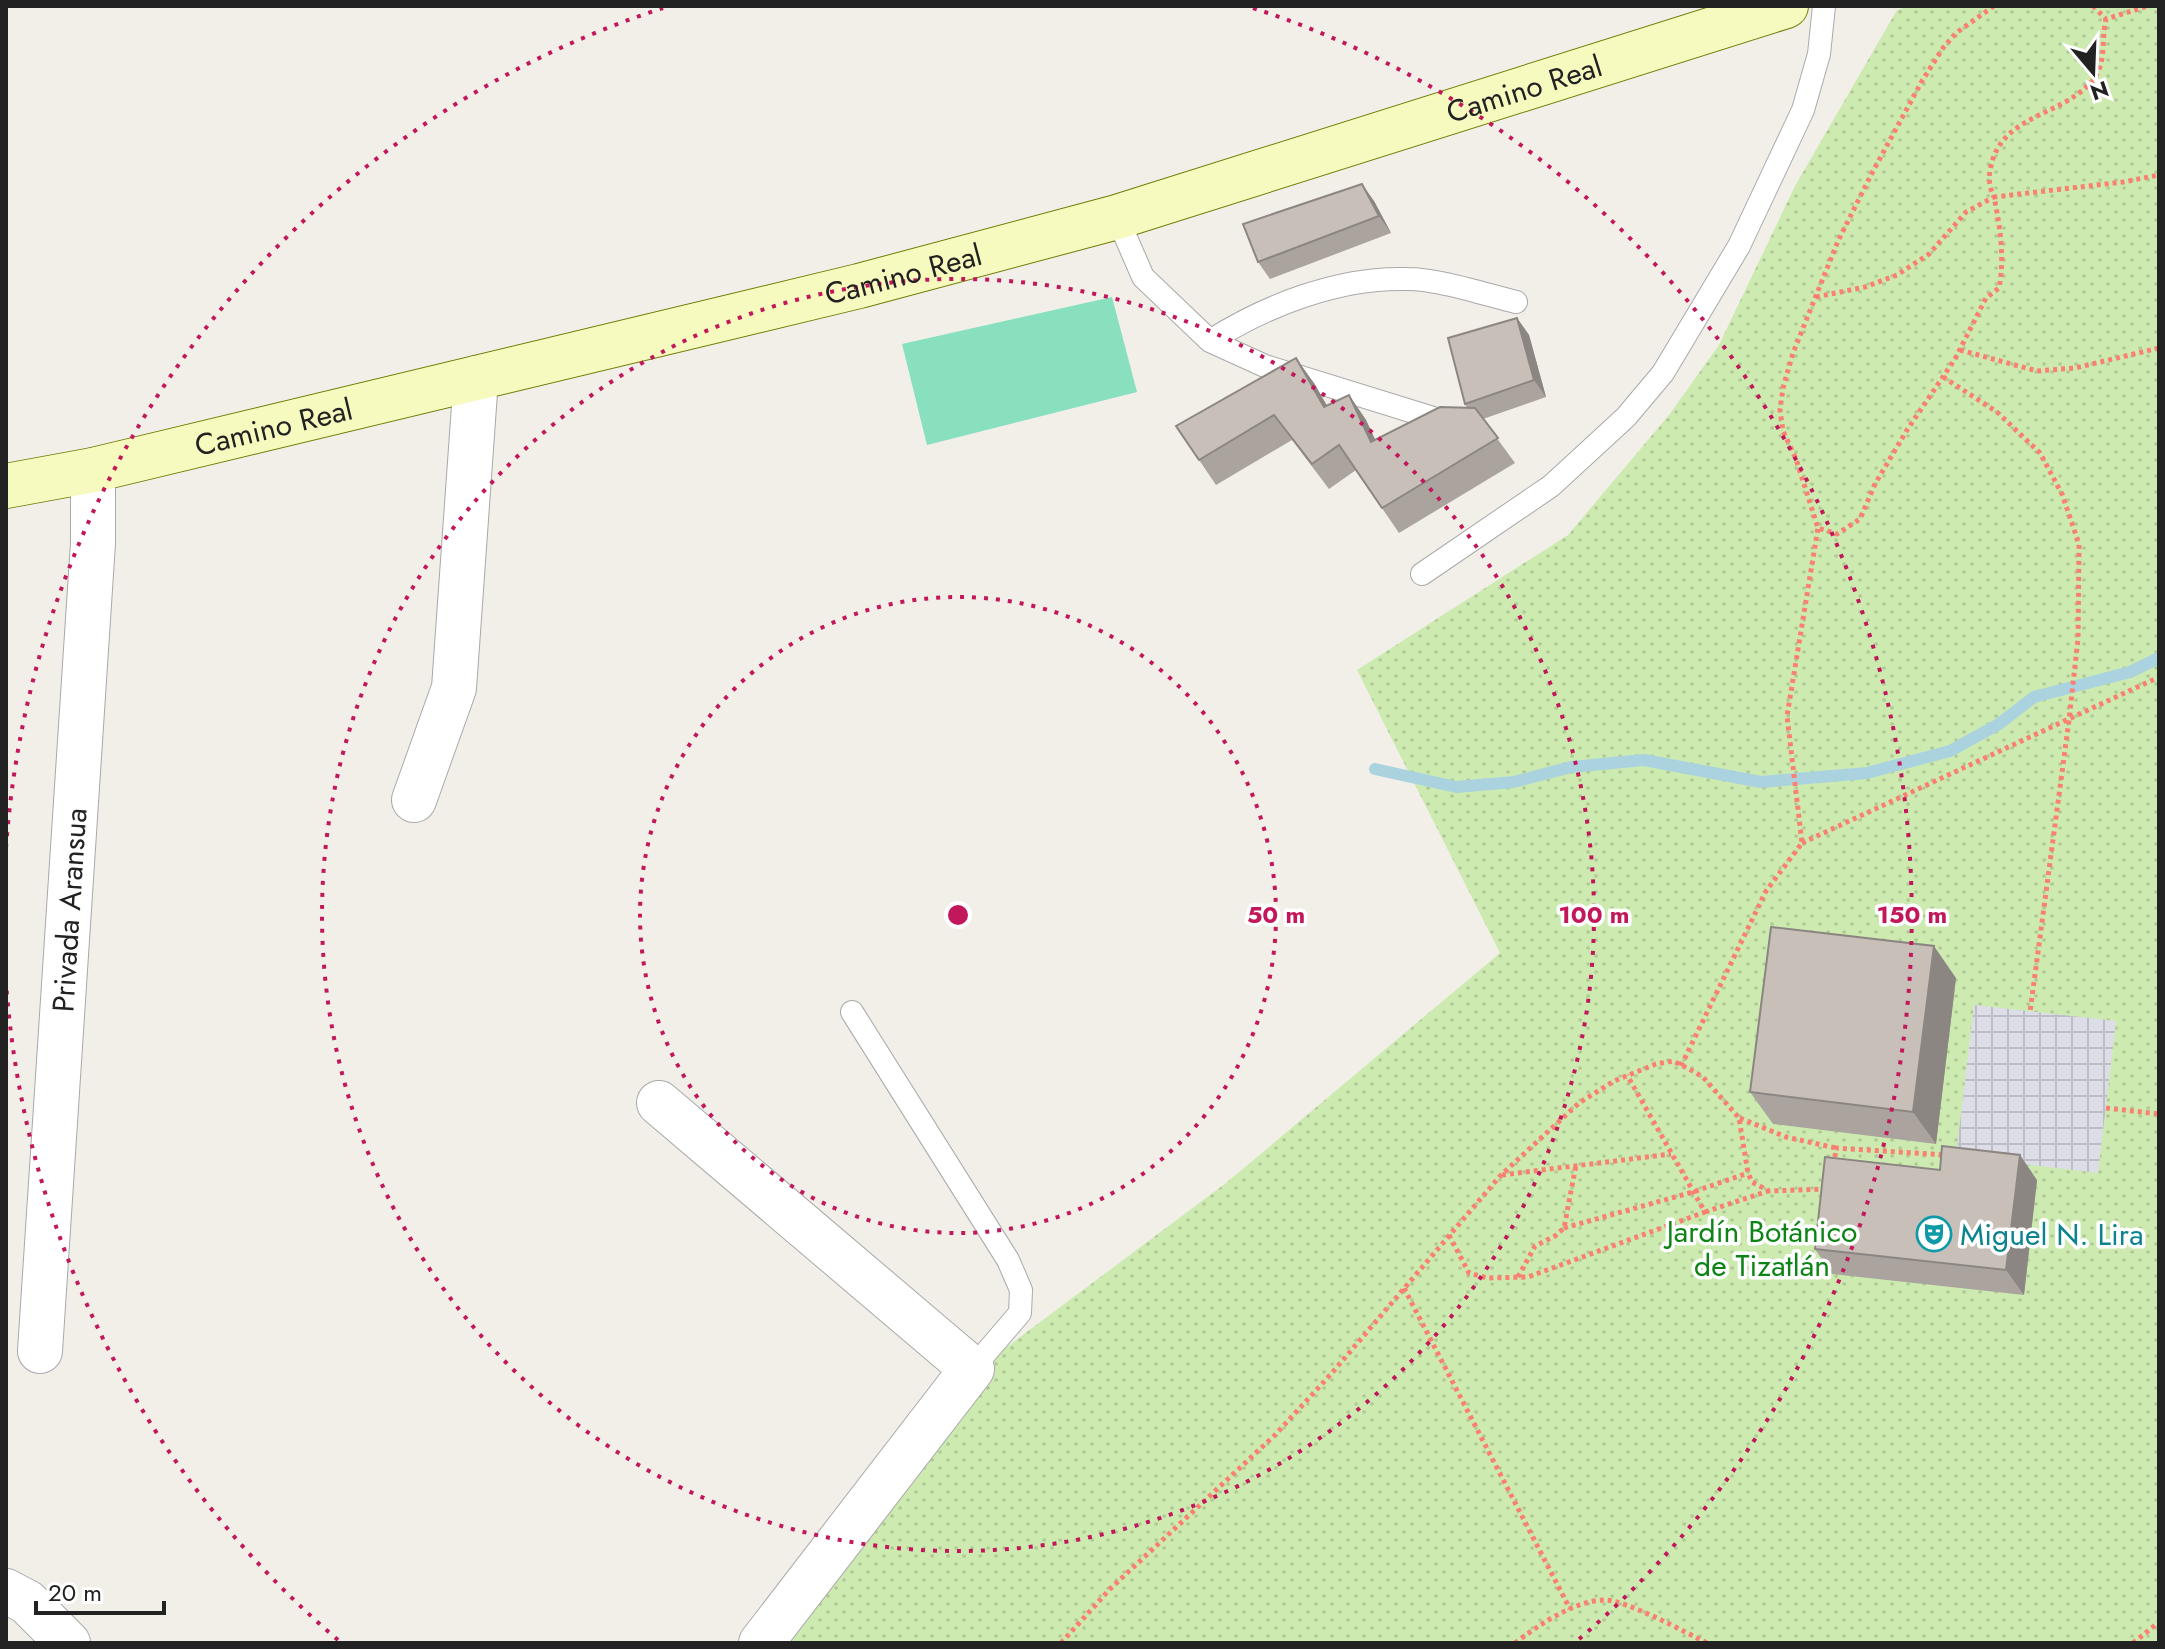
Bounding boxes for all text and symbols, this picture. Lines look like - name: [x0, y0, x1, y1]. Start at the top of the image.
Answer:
- north arrow: [2053, 32, 2133, 112]
- street label: Camino Real: [1441, 44, 1607, 133]
- text: N: [2086, 73, 2113, 109]
- street label: Camino Real: [820, 233, 987, 315]
- street label: Camino Real: [190, 387, 357, 466]
- street label: Privada Aransua: [41, 806, 97, 1013]
- text: 50 m: [1247, 897, 1305, 932]
- text: 100 m: [1559, 897, 1629, 932]
- text: 150 m: [1877, 897, 1947, 932]
- centre of rings: [944, 901, 972, 929]
- park label: Jardín Botánico de Tizatlán: [1663, 1210, 1857, 1287]
- place label: Miguel N. Lira: [1960, 1213, 2144, 1256]
- theatre icon: Miguel N. Lira: [1915, 1215, 1953, 1253]
- scale bar: [36, 1565, 164, 1615]
- text: 20 m: [48, 1575, 102, 1610]

